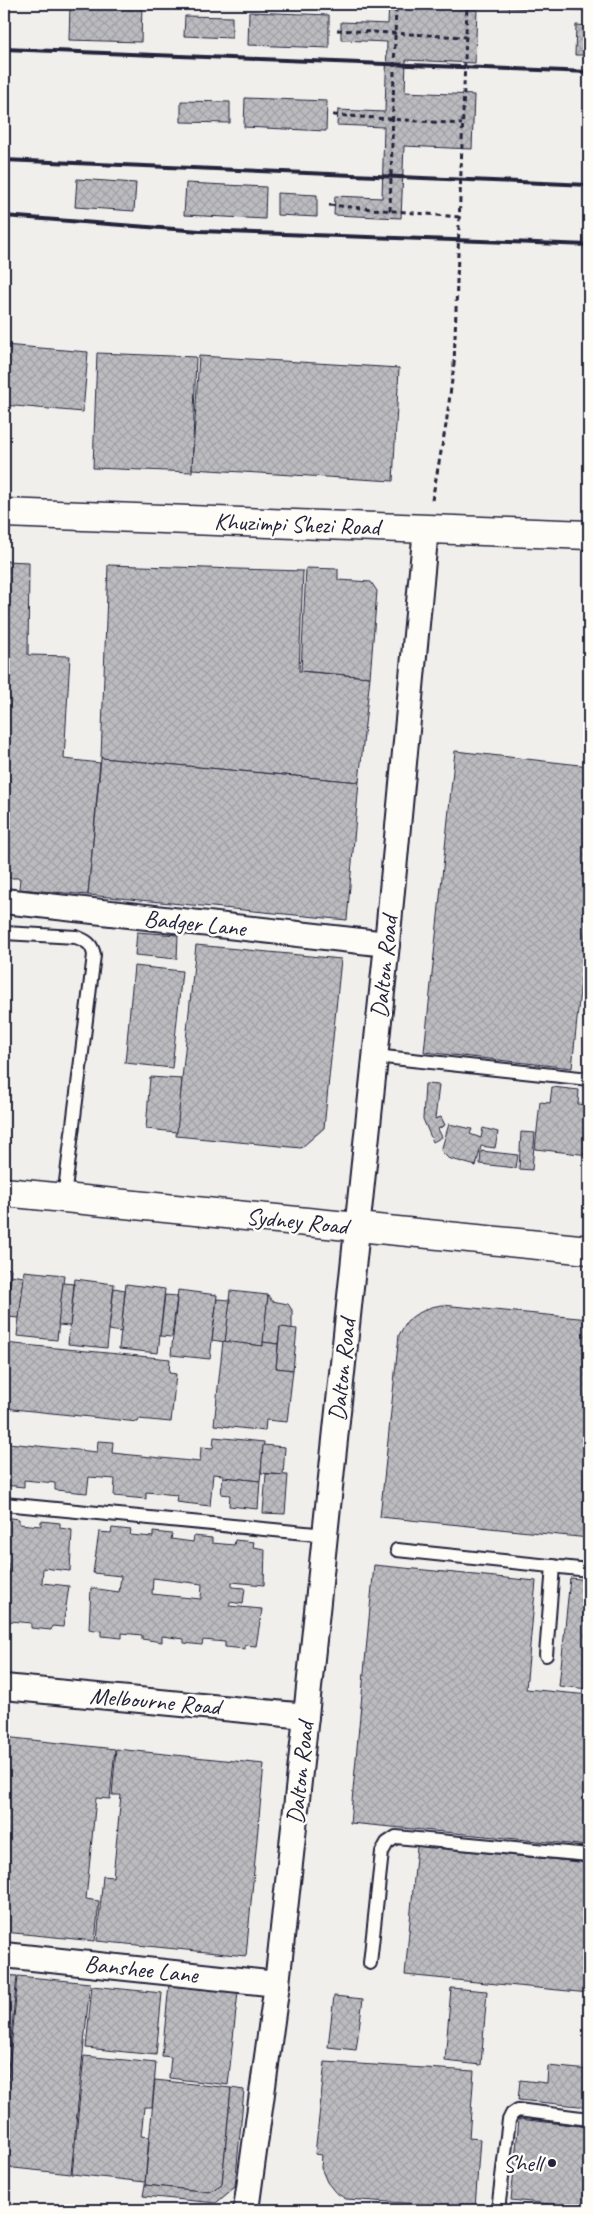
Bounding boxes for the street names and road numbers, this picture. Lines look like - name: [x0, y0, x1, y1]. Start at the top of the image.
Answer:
- street label: Khuzimpi Shezi Road: [214, 506, 384, 542]
- street label: Badger Lane: [143, 903, 249, 943]
- street label: Dalton Road: [364, 911, 405, 1020]
- street label: Sydney Road: [245, 1201, 353, 1242]
- street label: Dalton Road: [322, 1314, 363, 1423]
- street label: Melbourne Road: [89, 1680, 225, 1722]
- street label: Dalton Road: [280, 1717, 321, 1826]
- street label: Banshee Lane: [83, 1948, 201, 1990]

